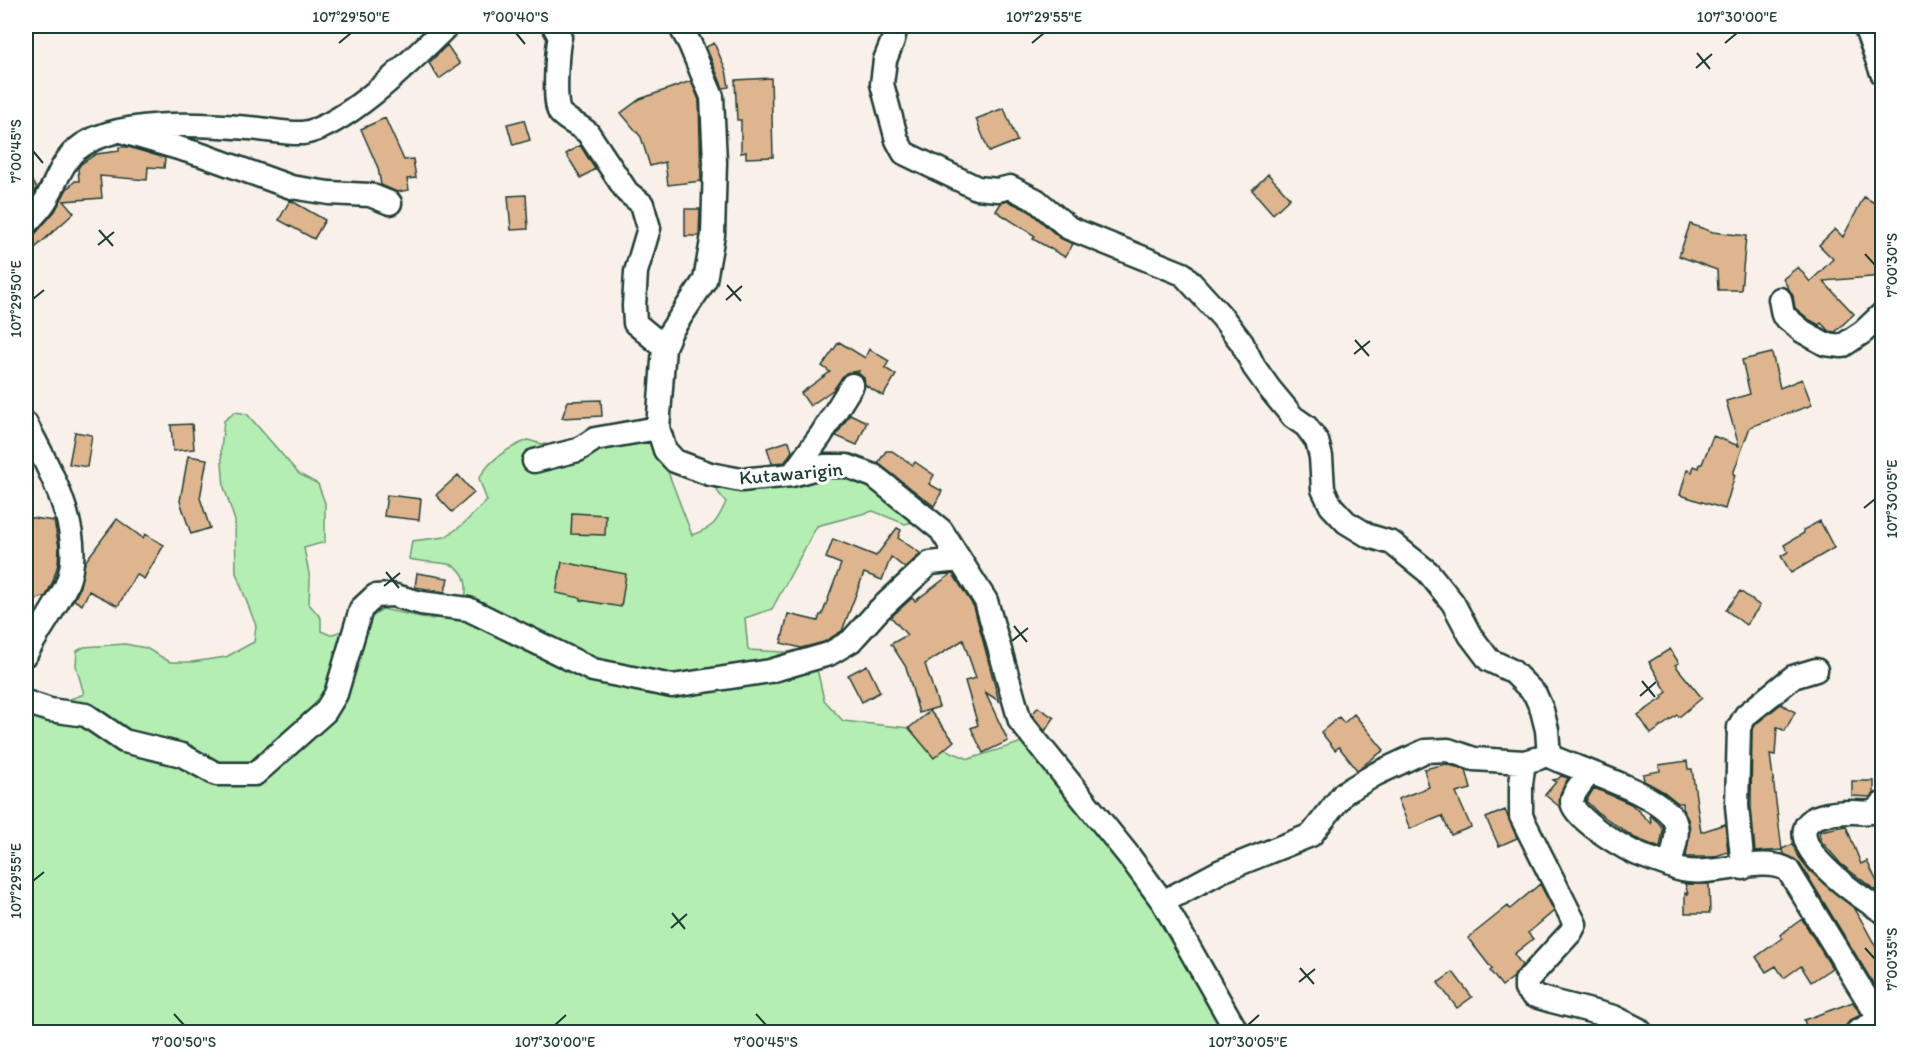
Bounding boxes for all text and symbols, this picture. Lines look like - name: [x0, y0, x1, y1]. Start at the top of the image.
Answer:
- text: 107°29'50"E: [312, 8, 390, 26]
- text: 7°00'40"S: [483, 8, 549, 26]
- text: 107°29'55"E: [1006, 8, 1082, 26]
- text: 107°30'00"E: [1697, 8, 1777, 26]
- text: 7°00'45"S: [7, 119, 25, 183]
- text: 7°00'30"S: [1883, 233, 1901, 297]
- text: 107°29'50"E: [7, 260, 25, 338]
- street label: Kutawarigin: [738, 456, 844, 489]
- text: 107°30'05"E: [1883, 459, 1901, 539]
- text: 107°29'55"E: [7, 843, 25, 919]
- text: 7°00'35"S: [1883, 927, 1901, 991]
- text: 7°00'50"S: [152, 1033, 216, 1051]
- text: 107°30'00"E: [515, 1033, 595, 1051]
- text: 7°00'45"S: [734, 1033, 798, 1051]
- text: 107°30'05"E: [1208, 1033, 1288, 1051]

